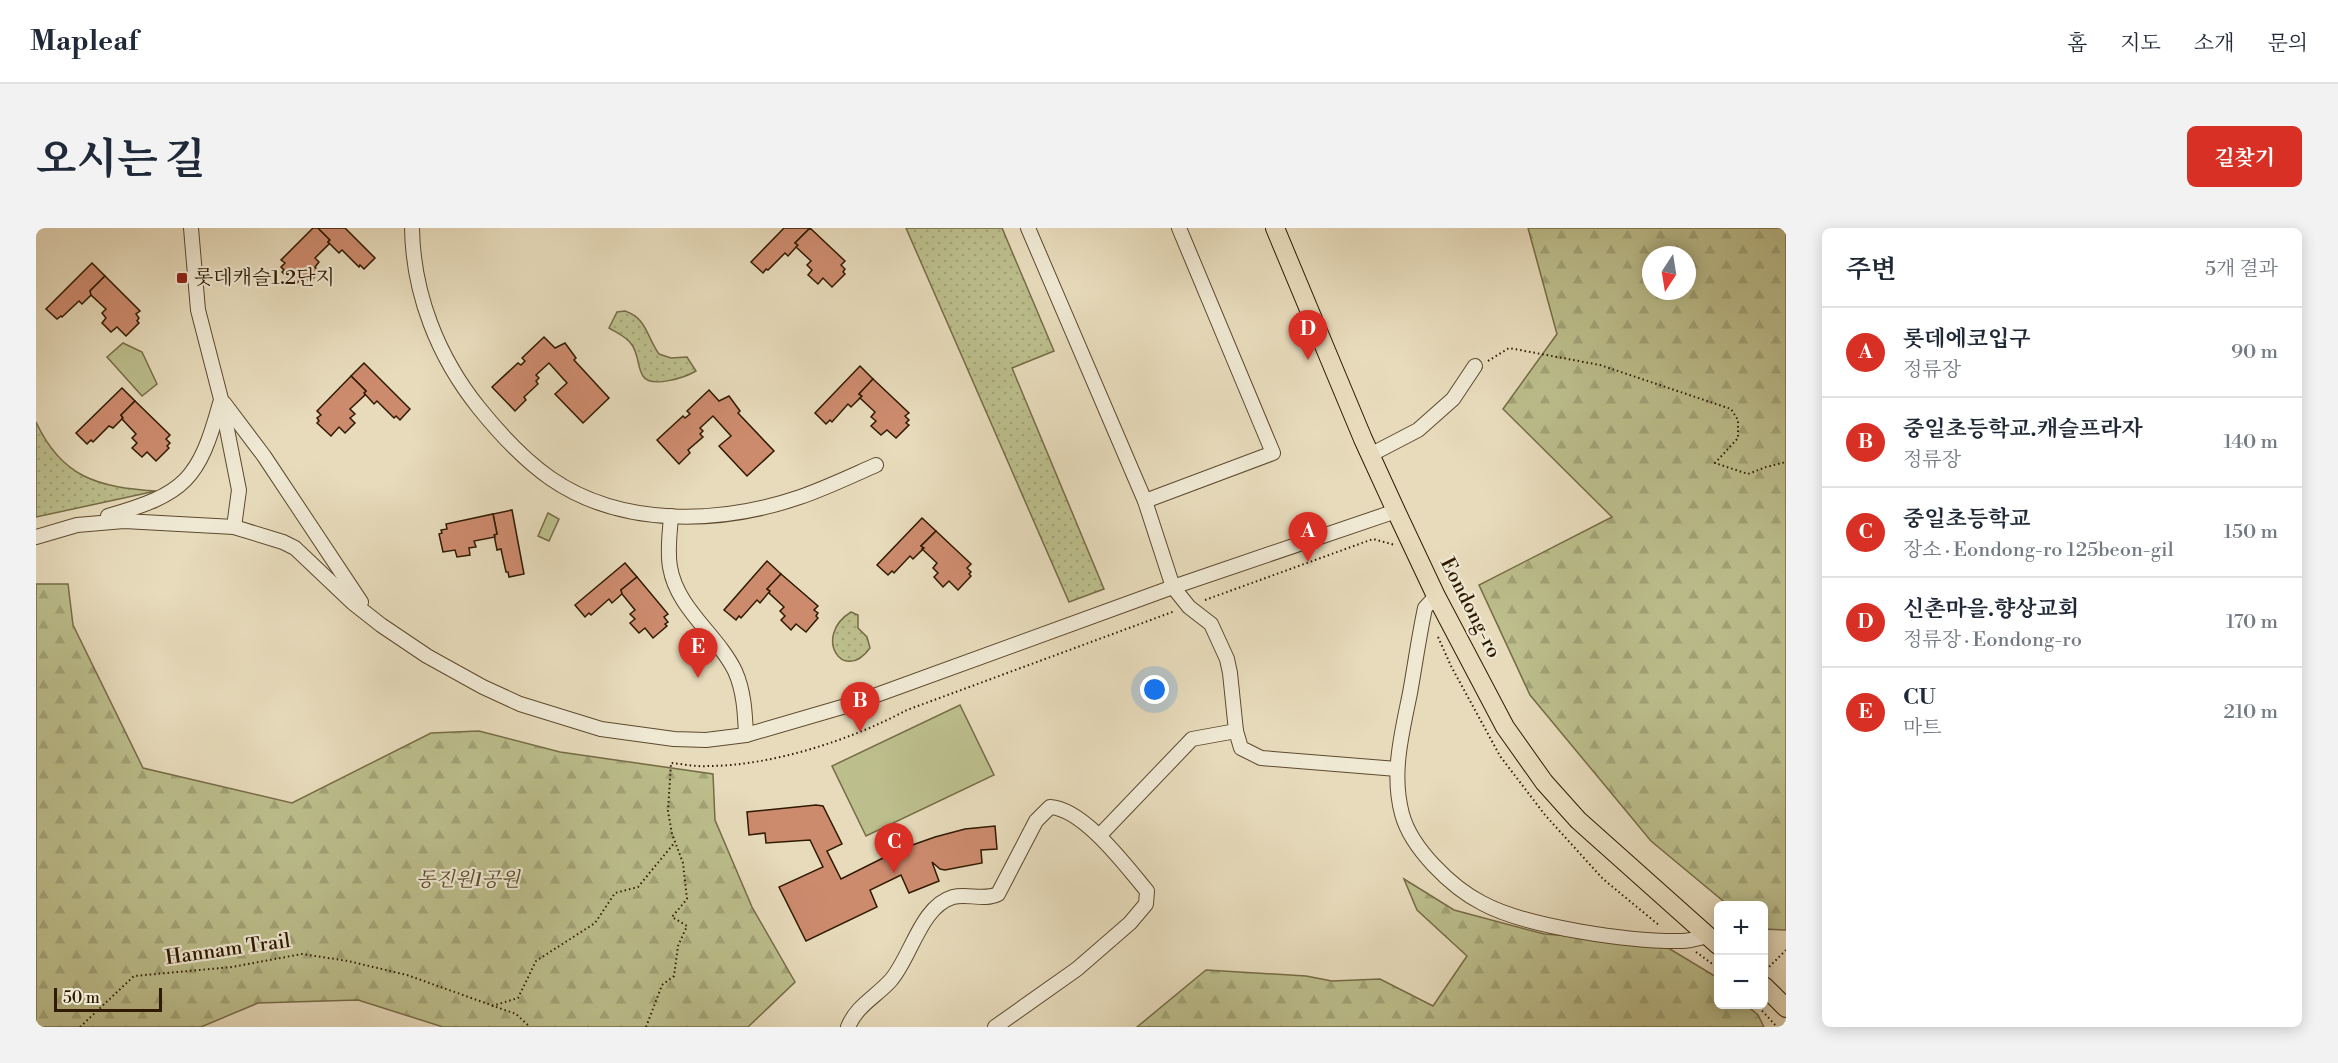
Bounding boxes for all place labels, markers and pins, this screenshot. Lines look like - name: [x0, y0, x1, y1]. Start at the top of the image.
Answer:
- place label: 롯데캐슬1.2단지: [194, 266, 335, 291]
- marker: 롯데캐슬1.2단지: [175, 271, 189, 285]
- pin: D: [1288, 310, 1328, 360]
- pin: A: [1288, 512, 1328, 562]
- pin: E: [678, 628, 718, 678]
- pin: B: [840, 682, 880, 732]
- pin: C: [874, 824, 914, 873]

